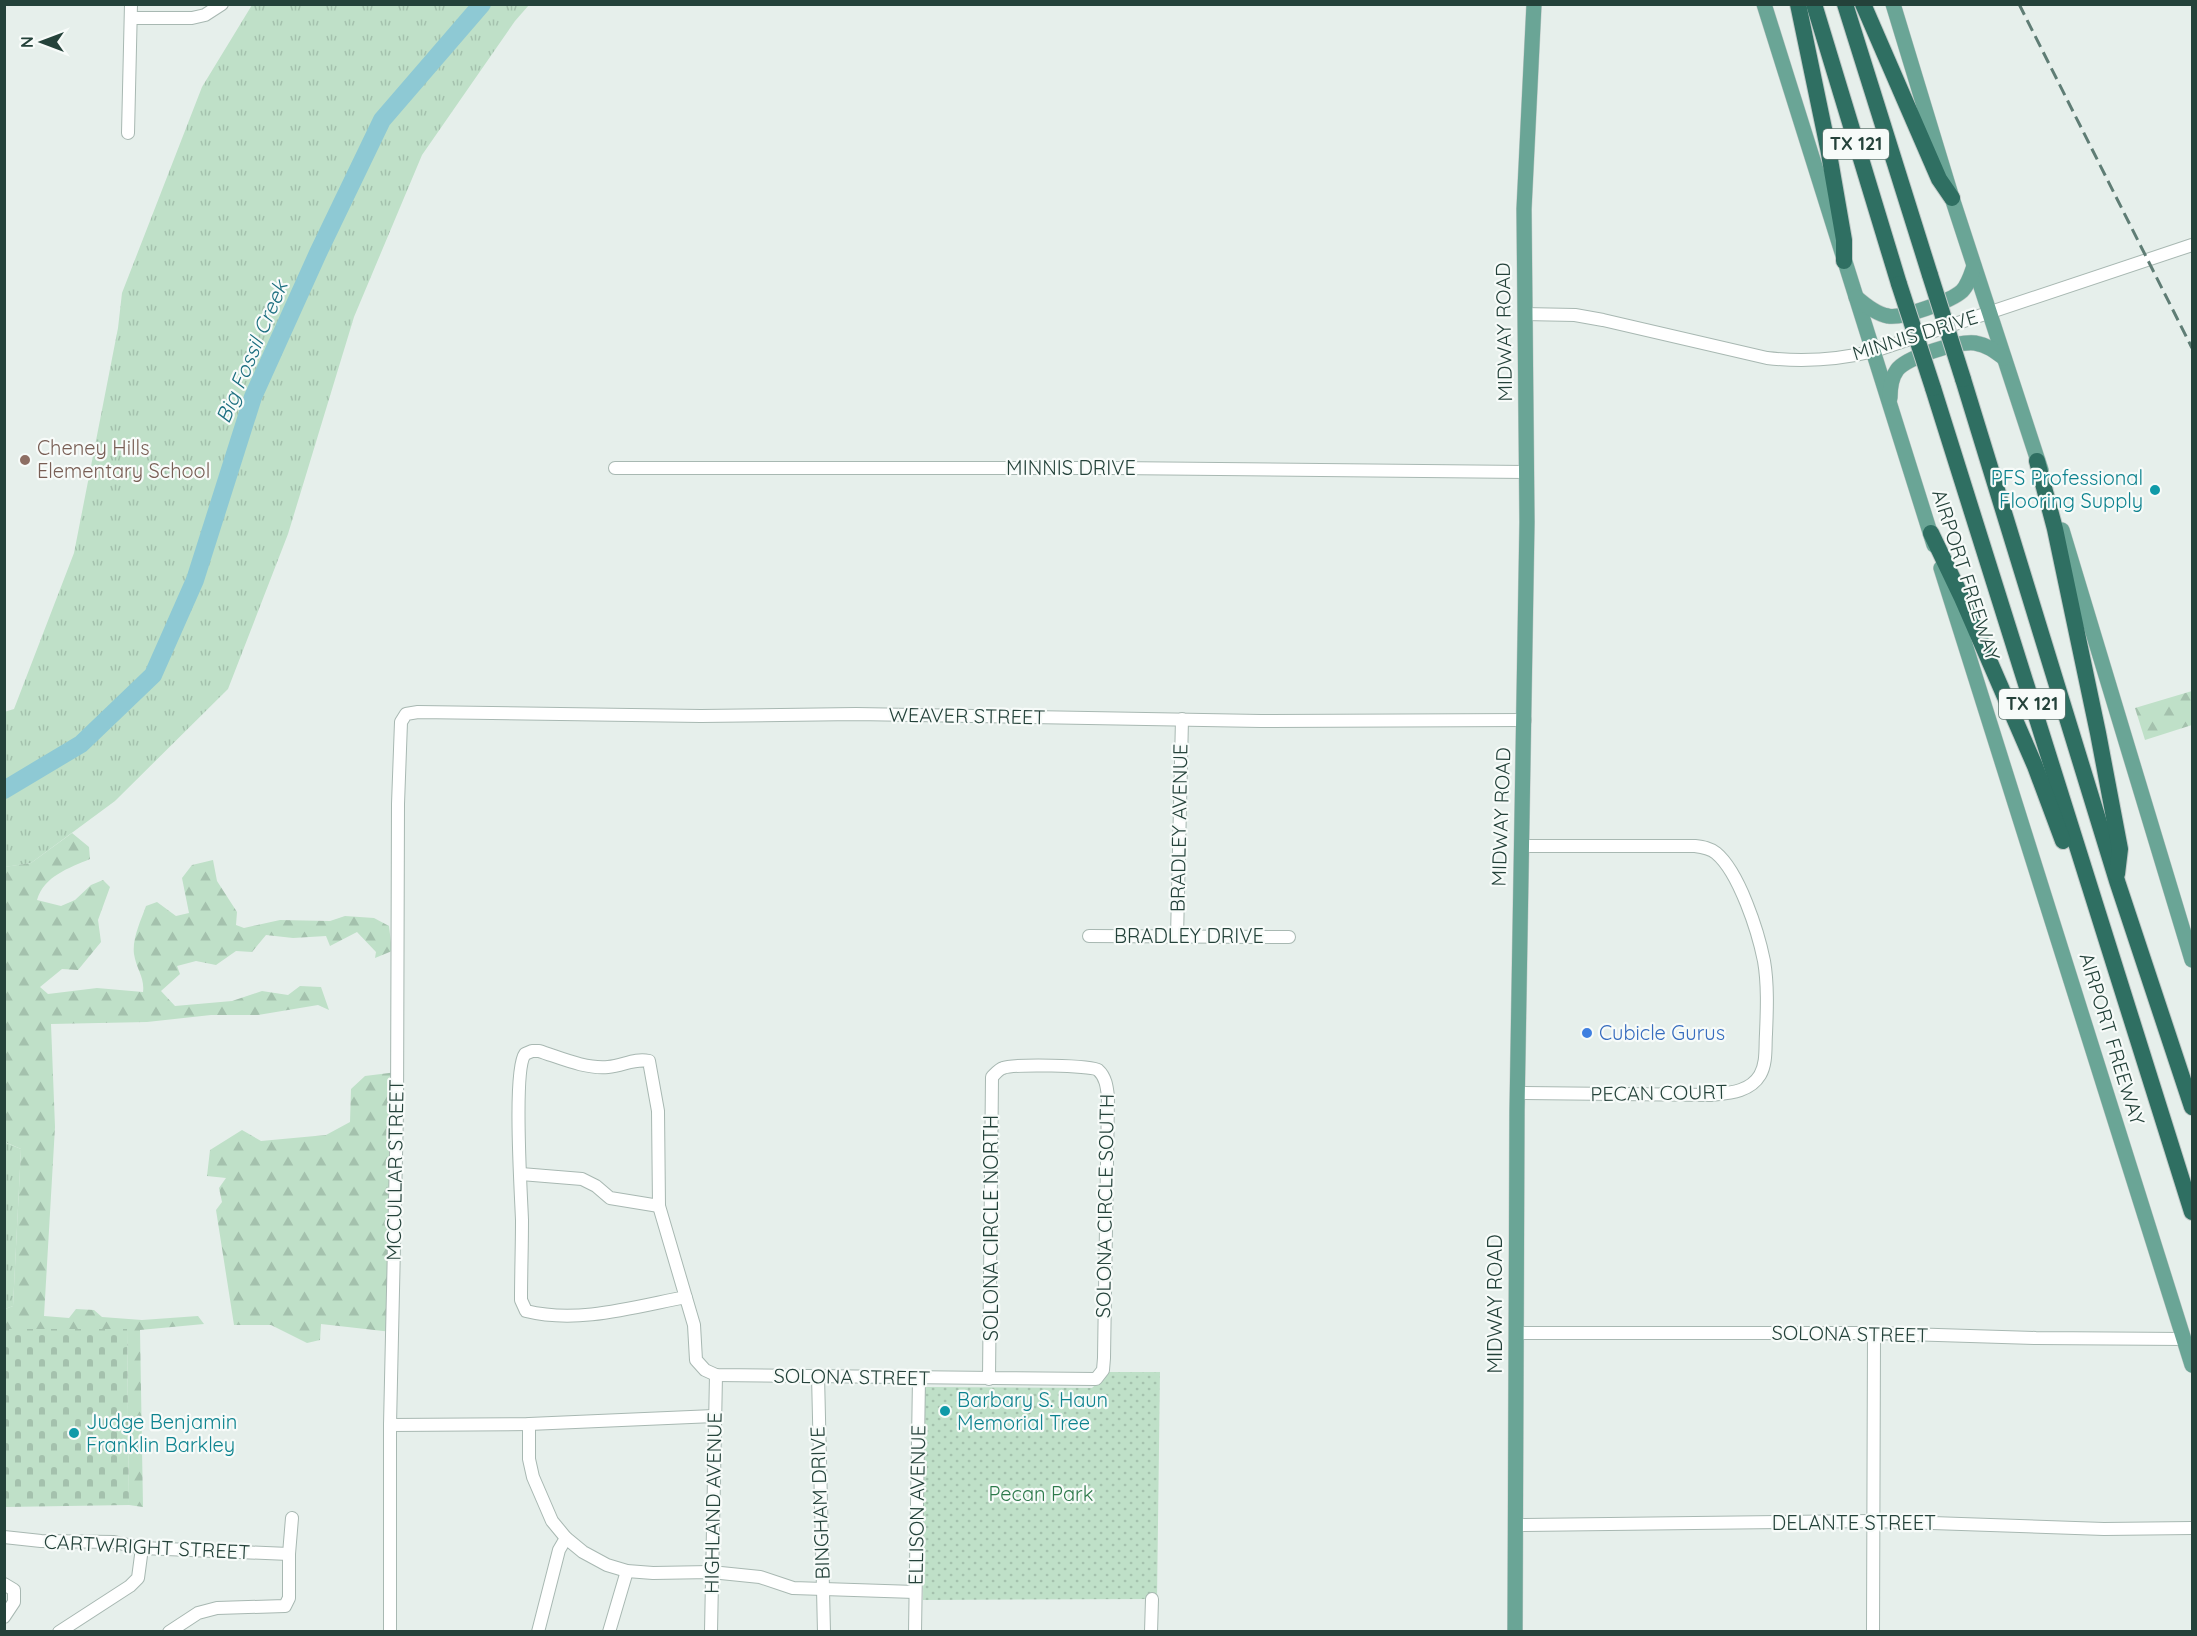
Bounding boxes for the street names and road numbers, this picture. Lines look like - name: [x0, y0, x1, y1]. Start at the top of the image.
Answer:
- road number: TX 121: [1823, 129, 1889, 159]
- street label: MIDWAY ROAD: [1490, 262, 1517, 402]
- street label: MINNIS DRIVE: [1849, 304, 1981, 365]
- street label: MINNIS DRIVE: [1006, 455, 1136, 480]
- street label: AIRPORT FREEWAY: [1927, 486, 2006, 664]
- road number: TX 121: [1999, 689, 2065, 719]
- street label: WEAVER STREET: [888, 702, 1046, 729]
- street label: BRADLEY AVENUE: [1165, 744, 1192, 912]
- street label: MIDWAY ROAD: [1486, 747, 1515, 887]
- street label: BRADLEY DRIVE: [1114, 923, 1264, 948]
- street label: AIRPORT FREEWAY: [2074, 950, 2151, 1128]
- street label: MCCULLAR STREET: [380, 1079, 409, 1261]
- street label: PECAN COURT: [1590, 1079, 1728, 1106]
- street label: SOLONA CIRCLE SOUTH: [1090, 1094, 1119, 1318]
- street label: SOLONA CIRCLE NORTH: [978, 1115, 1003, 1341]
- street label: MIDWAY ROAD: [1482, 1234, 1507, 1374]
- street label: SOLONA STREET: [1771, 1320, 1929, 1347]
- street label: SOLONA STREET: [773, 1363, 931, 1390]
- street label: HIGHLAND AVENUE: [698, 1412, 727, 1594]
- street label: ELLISON AVENUE: [903, 1425, 930, 1585]
- street label: BINGHAM DRIVE: [804, 1426, 835, 1580]
- street label: DELANTE STREET: [1772, 1510, 1936, 1535]
- street label: CARTWRIGHT STREET: [43, 1529, 251, 1564]

